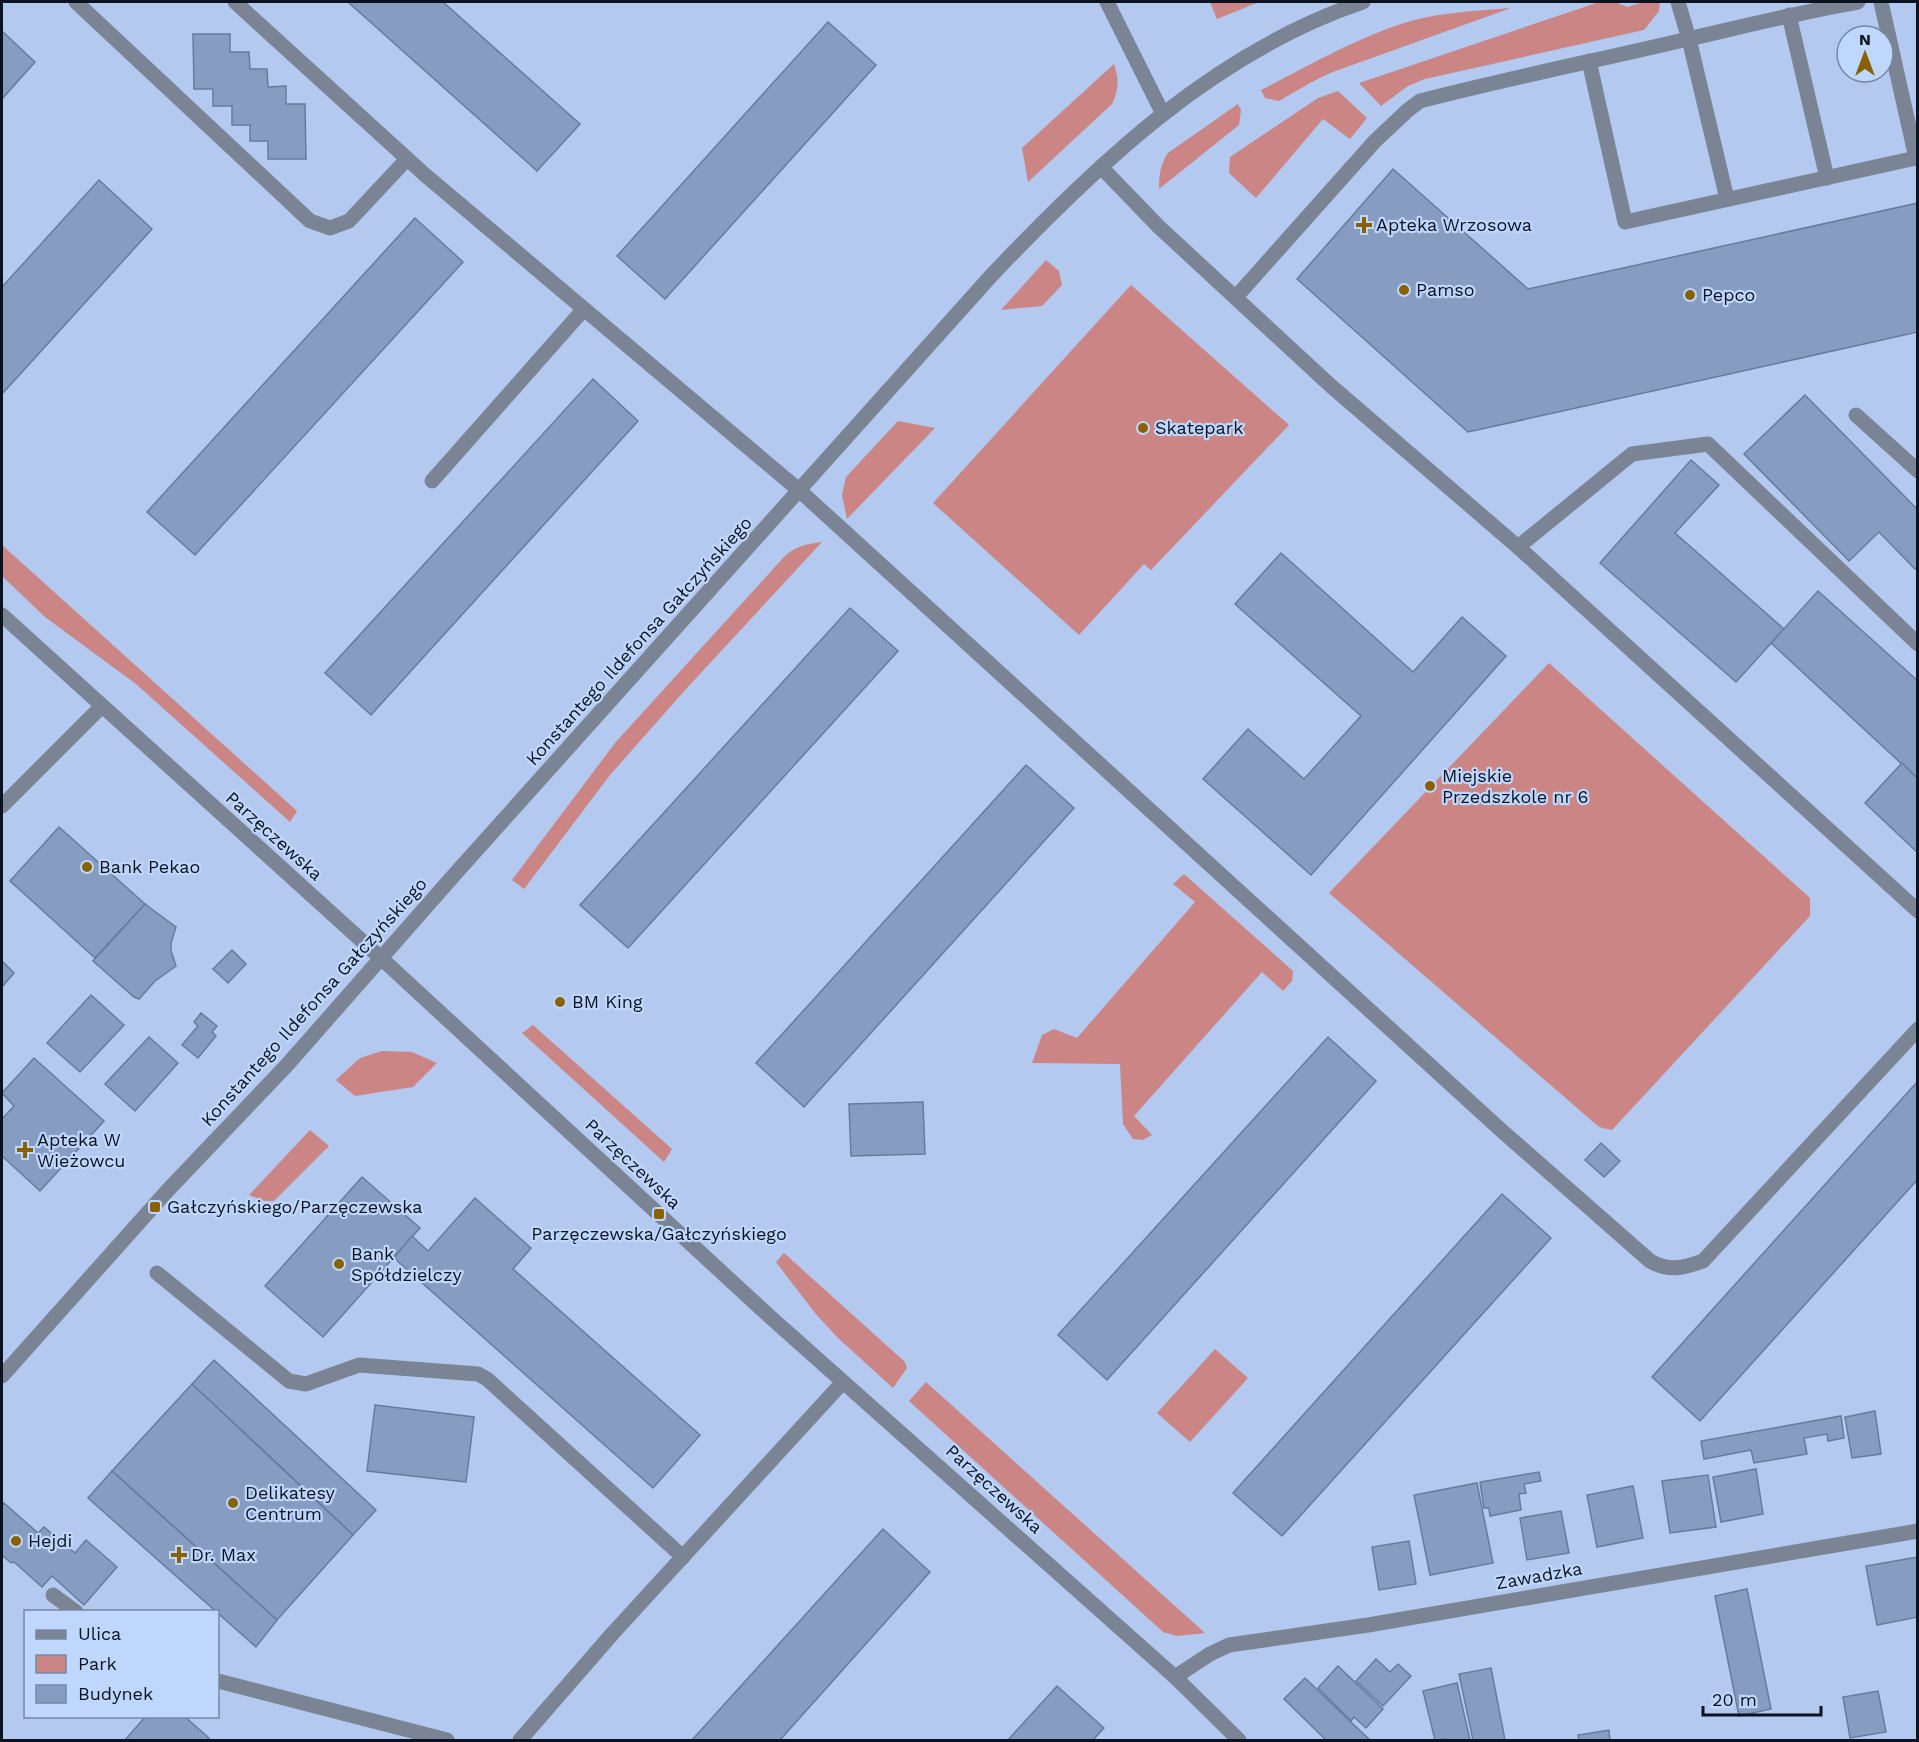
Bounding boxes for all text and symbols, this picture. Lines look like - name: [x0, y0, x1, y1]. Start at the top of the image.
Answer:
- north arrow: [1835, 24, 1895, 84]
- text: N: [1859, 30, 1871, 49]
- place label: Apteka Wrzosowa: [1376, 214, 1532, 235]
- marker: Apteka Wrzosowa: [1357, 218, 1371, 232]
- place label: Pamso: [1416, 279, 1475, 300]
- marker: Pamso: [1397, 283, 1411, 297]
- place label: Pepco: [1702, 284, 1755, 305]
- marker: Pepco: [1683, 288, 1697, 302]
- place label: Skatepark: [1155, 417, 1243, 438]
- marker: Skatepark: [1136, 421, 1150, 435]
- street label: Konstantego Ildefonsa Gałczyńskiego: [521, 512, 756, 769]
- place label: Miejskie Przedszkole nr 6: [1442, 765, 1588, 807]
- marker: Miejskie Przedszkole nr 6: [1423, 779, 1437, 793]
- street label: Parzęczewska: [222, 787, 327, 884]
- place label: Bank Pekao: [99, 856, 200, 877]
- marker: Bank Pekao: [80, 860, 94, 874]
- street label: Konstantego Ildefonsa Gałczyńskiego: [196, 873, 431, 1130]
- place label: BM King: [572, 991, 643, 1012]
- marker: BM King: [553, 995, 567, 1009]
- street label: Parzęczewska: [581, 1114, 685, 1213]
- place label: Apteka W Wieżowcu: [37, 1129, 125, 1171]
- marker: Apteka W Wieżowcu: [18, 1143, 32, 1157]
- place label: Gałczyńskiego/Parzęczewska: [167, 1196, 423, 1217]
- marker: Gałczyńskiego/Parzęczewska: [148, 1200, 162, 1214]
- marker: Parzęczewska/Gałczyńskiego: [652, 1207, 666, 1221]
- place label: Parzęczewska/Gałczyńskiego: [531, 1223, 787, 1244]
- place label: Bank Spółdzielczy: [351, 1243, 463, 1285]
- marker: Bank Spółdzielczy: [332, 1257, 346, 1271]
- street label: Parzęczewska: [942, 1440, 1047, 1537]
- place label: Delikatesy Centrum: [245, 1482, 335, 1524]
- marker: Delikatesy Centrum: [226, 1496, 240, 1510]
- place label: Hejdi: [28, 1530, 72, 1551]
- marker: Hejdi: [9, 1534, 23, 1548]
- place label: Dr. Max: [191, 1544, 256, 1565]
- marker: Dr. Max: [172, 1548, 186, 1562]
- street label: Zawadzka: [1494, 1558, 1584, 1593]
- legend: [24, 1610, 219, 1718]
- text: Ulica: [78, 1623, 121, 1644]
- text: Park: [78, 1653, 117, 1674]
- scale bar: [1703, 1679, 1822, 1717]
- text: Budynek: [78, 1683, 153, 1704]
- text: 20 m: [1712, 1689, 1757, 1710]

